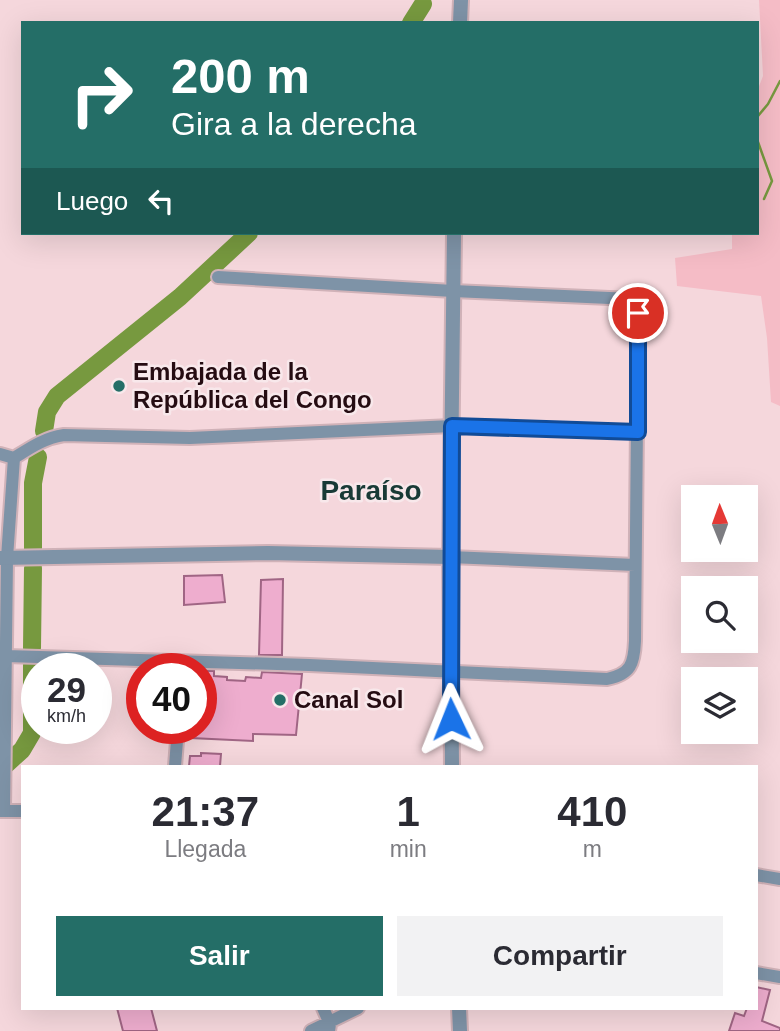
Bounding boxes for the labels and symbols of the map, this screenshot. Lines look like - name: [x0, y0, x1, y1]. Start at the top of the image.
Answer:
- pin: [608, 283, 668, 343]
- place label: Embajada de la República del Congo: [133, 358, 372, 413]
- marker: Embajada de la República del Congo: [111, 378, 127, 394]
- district label: Paraíso: [320, 475, 422, 506]
- north arrow: [681, 485, 758, 562]
- speed limit sign: 40: [126, 653, 217, 744]
- position arrow: [414, 682, 488, 756]
- place label: Canal Sol: [294, 686, 403, 713]
- marker: Canal Sol: [272, 692, 288, 708]

